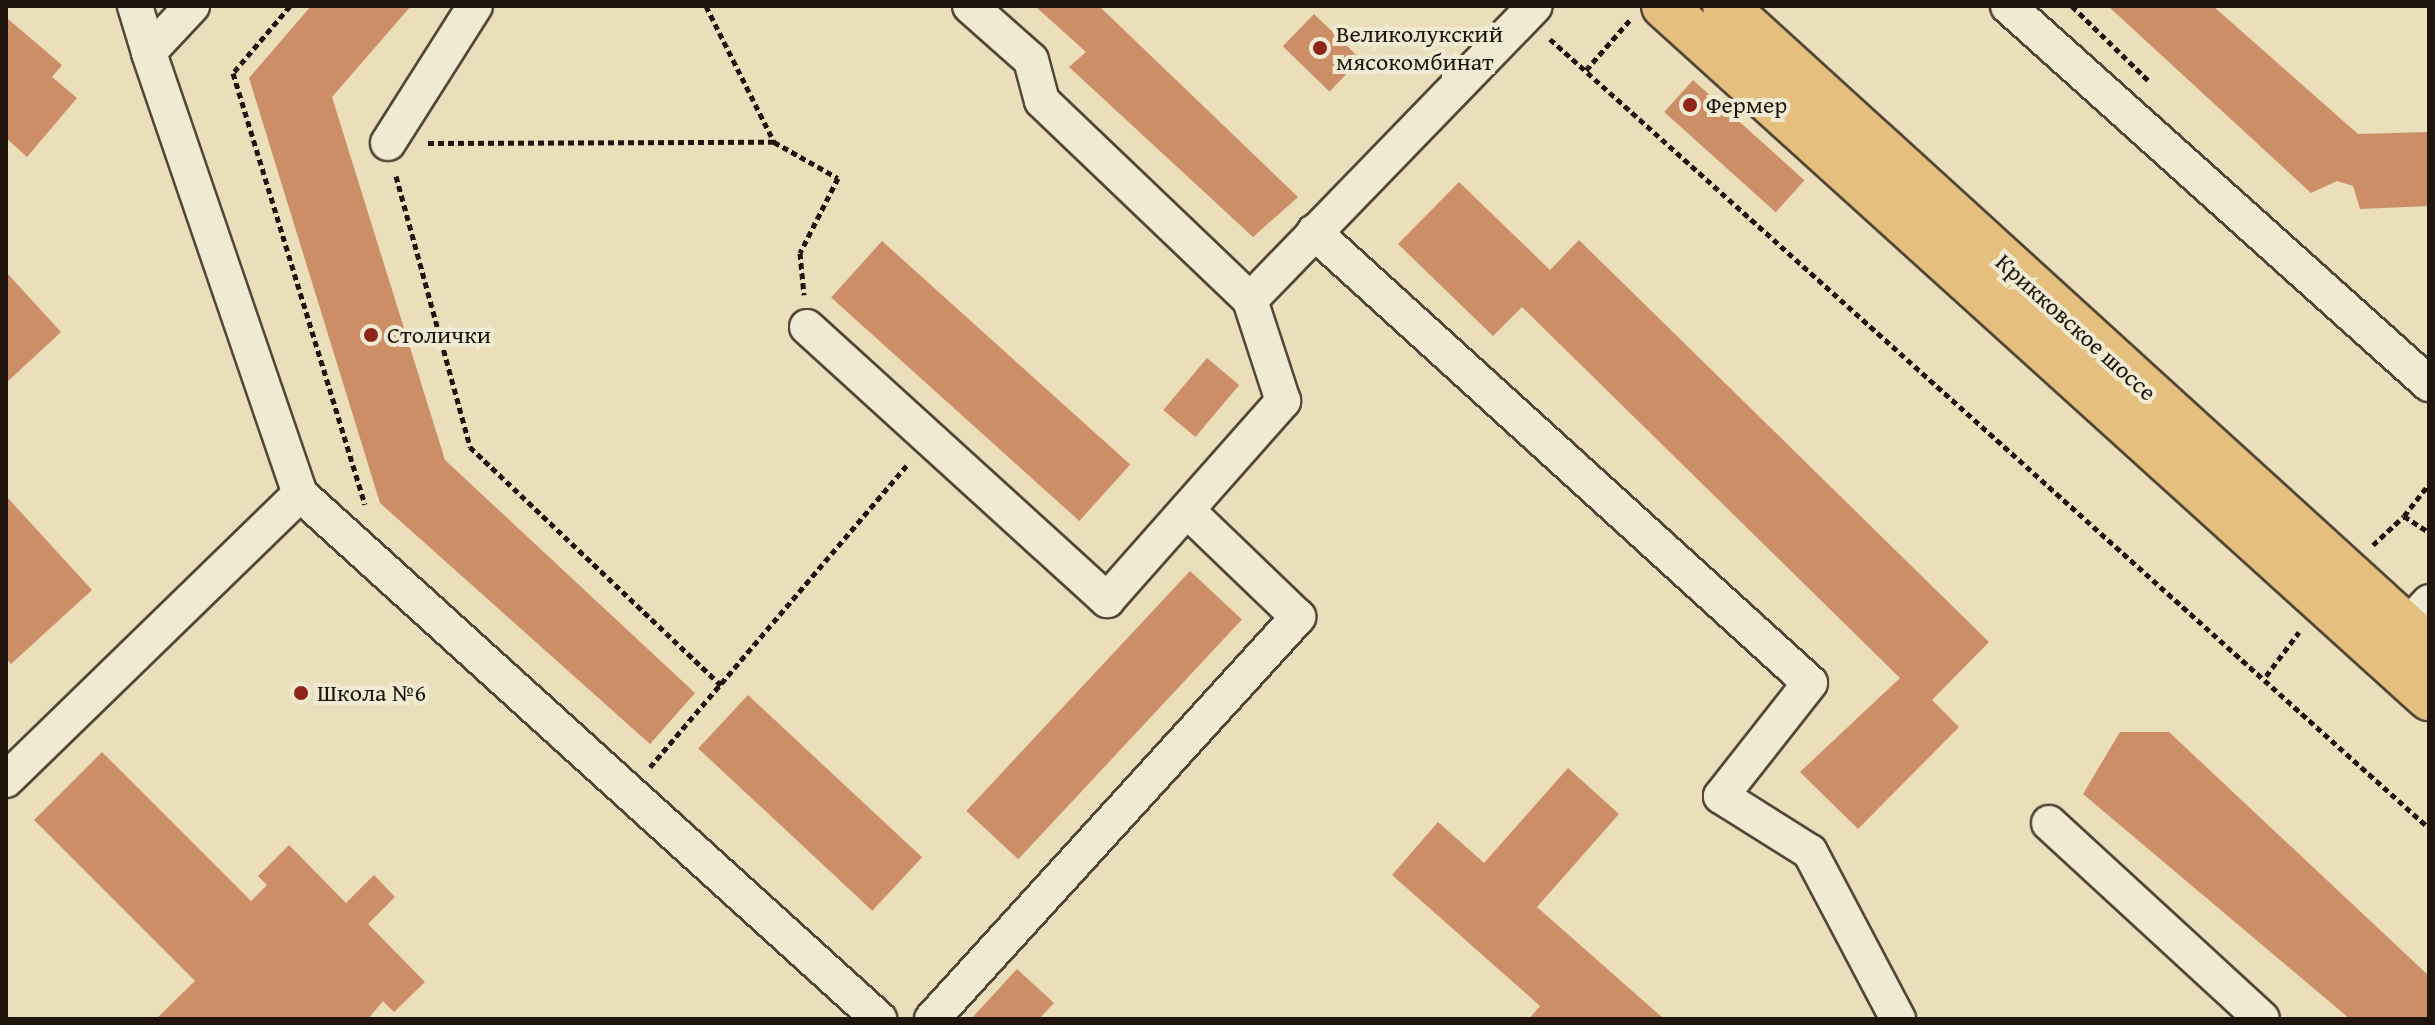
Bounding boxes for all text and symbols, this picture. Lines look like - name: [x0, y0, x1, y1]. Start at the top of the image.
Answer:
- place label: Великолукский мясокомбинат: [1336, 20, 1503, 76]
- marker: Великолукский мясокомбинат: [1311, 39, 1329, 57]
- place label: Фермер: [1706, 91, 1787, 119]
- marker: Фермер: [1681, 96, 1699, 114]
- street label: Крикковское шоссе: [1990, 247, 2162, 407]
- place label: Столички: [387, 321, 491, 349]
- marker: Столички: [362, 326, 380, 344]
- place label: Школа №6: [317, 679, 426, 707]
- marker: Школа №6: [292, 684, 310, 702]

